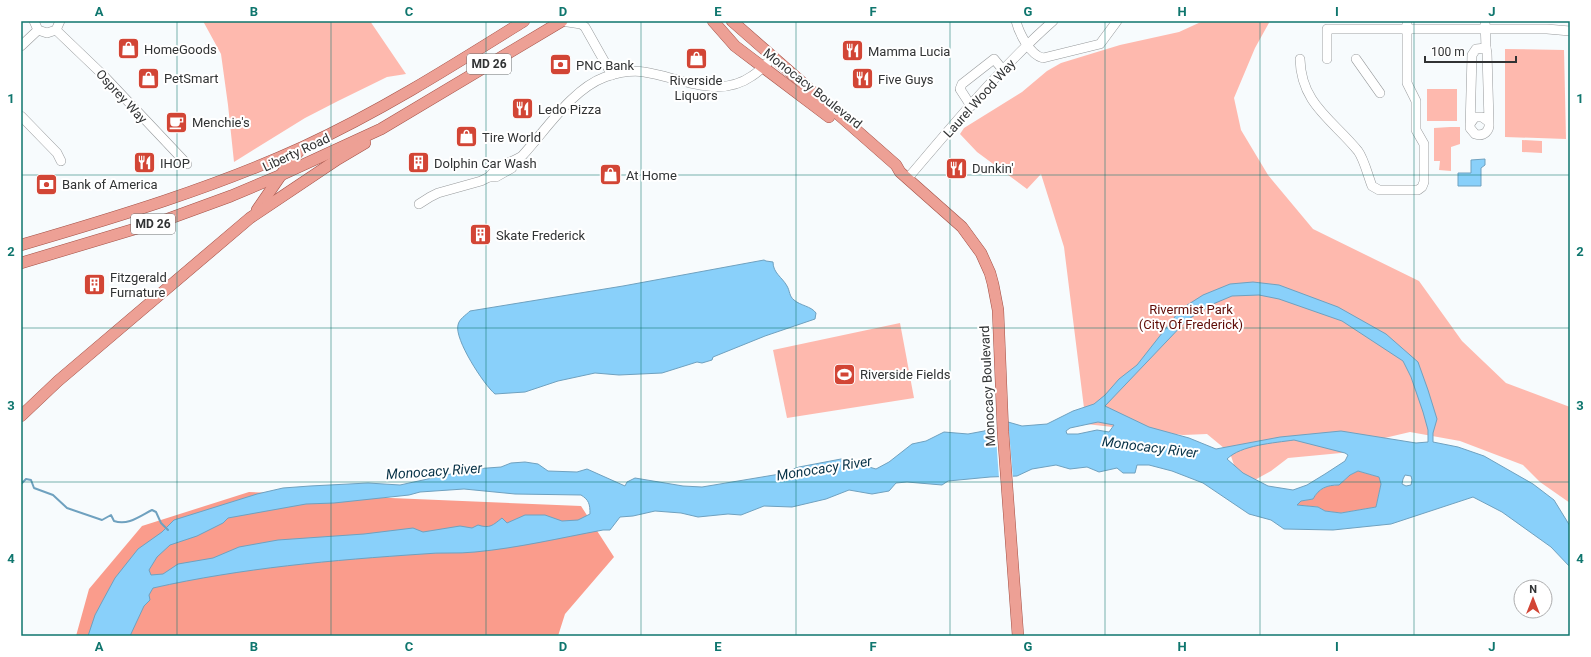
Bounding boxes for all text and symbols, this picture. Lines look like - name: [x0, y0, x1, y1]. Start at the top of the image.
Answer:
- text: A: [95, 4, 104, 19]
- text: B: [250, 4, 258, 19]
- text: C: [405, 4, 414, 19]
- text: D: [559, 4, 567, 19]
- text: E: [714, 4, 722, 19]
- text: F: [869, 4, 877, 19]
- text: G: [1024, 4, 1033, 19]
- text: H: [1177, 4, 1187, 19]
- text: I: [1335, 4, 1339, 19]
- text: J: [1488, 4, 1496, 19]
- shop icon: HomeGoods: [116, 36, 142, 62]
- restaurant icon: Mamma Lucia: [839, 38, 865, 64]
- scale bar: [1425, 38, 1516, 64]
- place label: HomeGoods: [144, 42, 217, 57]
- place label: Mamma Lucia: [868, 44, 950, 59]
- shop icon: Riverside Liquors: [683, 45, 709, 71]
- street label: Monocacy Boulevard: [760, 45, 865, 132]
- text: 100 m: [1431, 45, 1465, 59]
- bank icon: PNC Bank: [548, 52, 574, 78]
- road number: MD 26: [467, 54, 511, 74]
- street label: Laurel Wood Way: [940, 56, 1018, 141]
- place label: PNC Bank: [576, 58, 635, 73]
- shop icon: PetSmart: [136, 65, 162, 91]
- street label: Osprey Way: [93, 66, 150, 126]
- restaurant icon: Five Guys: [850, 66, 876, 92]
- place label: PetSmart: [164, 71, 218, 86]
- place label: Five Guys: [878, 72, 934, 87]
- place label: Riverside Liquors: [670, 73, 722, 103]
- text: 1: [7, 91, 15, 106]
- text: 1: [1576, 91, 1584, 106]
- restaurant icon: Ledo Pizza: [509, 96, 535, 122]
- place label: Ledo Pizza: [538, 102, 601, 117]
- cafe icon: Menchie's: [164, 109, 190, 135]
- place label: Menchie's: [192, 115, 250, 130]
- shop icon: Tire World: [453, 124, 479, 150]
- street label: Liberty Road: [260, 130, 332, 175]
- place label: Tire World: [482, 130, 541, 145]
- restaurant icon: IHOP: [131, 150, 157, 176]
- building icon: Dolphin Car Wash: [405, 150, 431, 176]
- restaurant icon: Dunkin': [944, 155, 970, 181]
- place label: IHOP: [160, 156, 190, 171]
- place label: Dolphin Car Wash: [434, 156, 537, 171]
- place label: Dunkin': [972, 161, 1013, 176]
- shop icon: At Home: [597, 162, 623, 188]
- place label: At Home: [626, 168, 677, 183]
- bank icon: Bank of America: [33, 171, 59, 197]
- place label: Bank of America: [62, 177, 158, 192]
- road number: MD 26: [131, 214, 175, 234]
- building icon: Skate Frederick: [467, 222, 493, 248]
- place label: Skate Frederick: [496, 228, 586, 243]
- text: 2: [7, 244, 15, 259]
- text: 2: [1576, 244, 1584, 259]
- place label: Fitzgerald Furnature: [110, 270, 167, 300]
- building icon: Fitzgerald Furnature: [81, 271, 107, 297]
- park label: Rivermist Park (City Of Frederick): [1139, 302, 1243, 332]
- street label: Monocacy Boulevard: [977, 325, 998, 447]
- sports icon: Riverside Fields: [831, 361, 857, 387]
- place label: Riverside Fields: [860, 367, 951, 382]
- text: 3: [7, 398, 15, 413]
- text: 3: [1576, 398, 1584, 413]
- water label: Monocacy River: [1101, 433, 1199, 461]
- water label: Monocacy River: [775, 453, 873, 483]
- water label: Monocacy River: [385, 460, 483, 482]
- text: 4: [7, 551, 15, 566]
- text: 4: [1576, 551, 1584, 566]
- north arrow: [1513, 579, 1553, 619]
- text: N: [1529, 583, 1537, 596]
- text: A: [95, 639, 104, 654]
- text: B: [250, 639, 258, 654]
- text: C: [405, 639, 414, 654]
- text: D: [559, 639, 567, 654]
- text: E: [714, 639, 722, 654]
- text: F: [869, 639, 877, 654]
- text: G: [1024, 639, 1033, 654]
- text: H: [1177, 639, 1187, 654]
- text: I: [1335, 639, 1339, 654]
- text: J: [1488, 639, 1496, 654]

